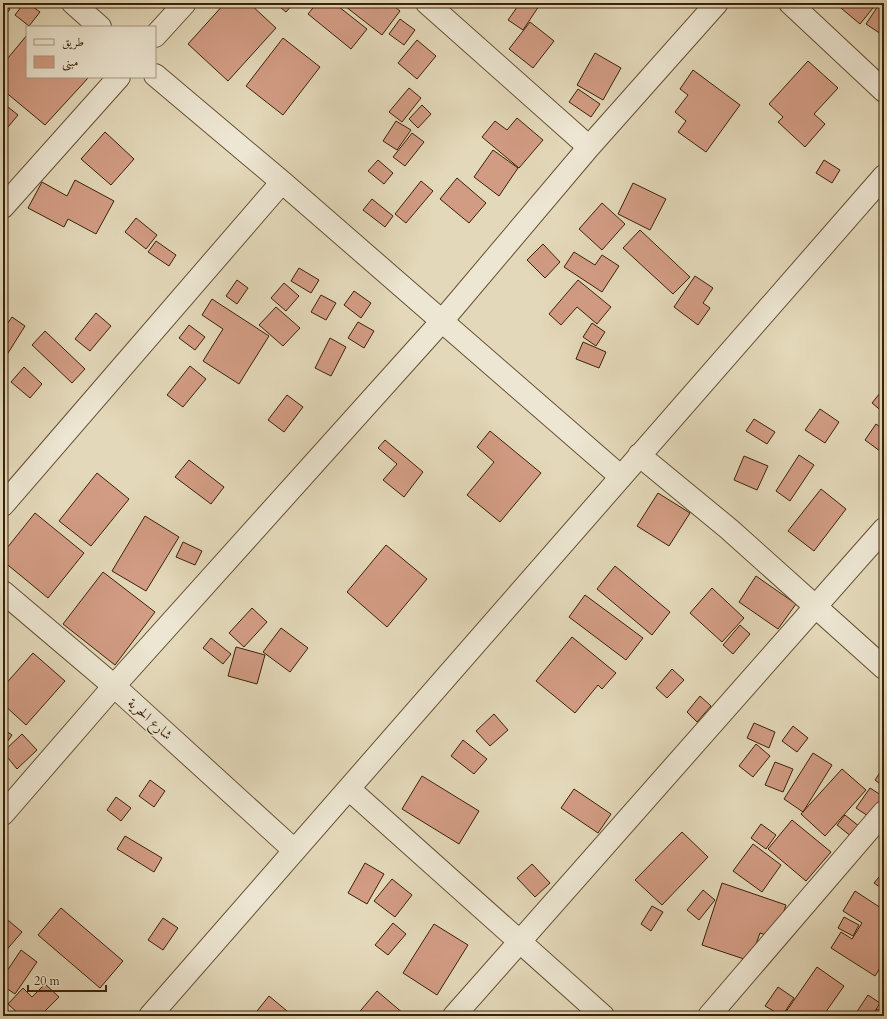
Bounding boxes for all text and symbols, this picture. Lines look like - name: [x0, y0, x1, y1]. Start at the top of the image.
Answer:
- legend: [26, 26, 156, 78]
- text: طريق: [62, 34, 84, 50]
- text: مبنى: [62, 54, 78, 71]
- street label: شارع الحرية: [122, 694, 177, 746]
- scale bar: [28, 967, 106, 993]
- text: 20 m: [34, 973, 61, 989]

